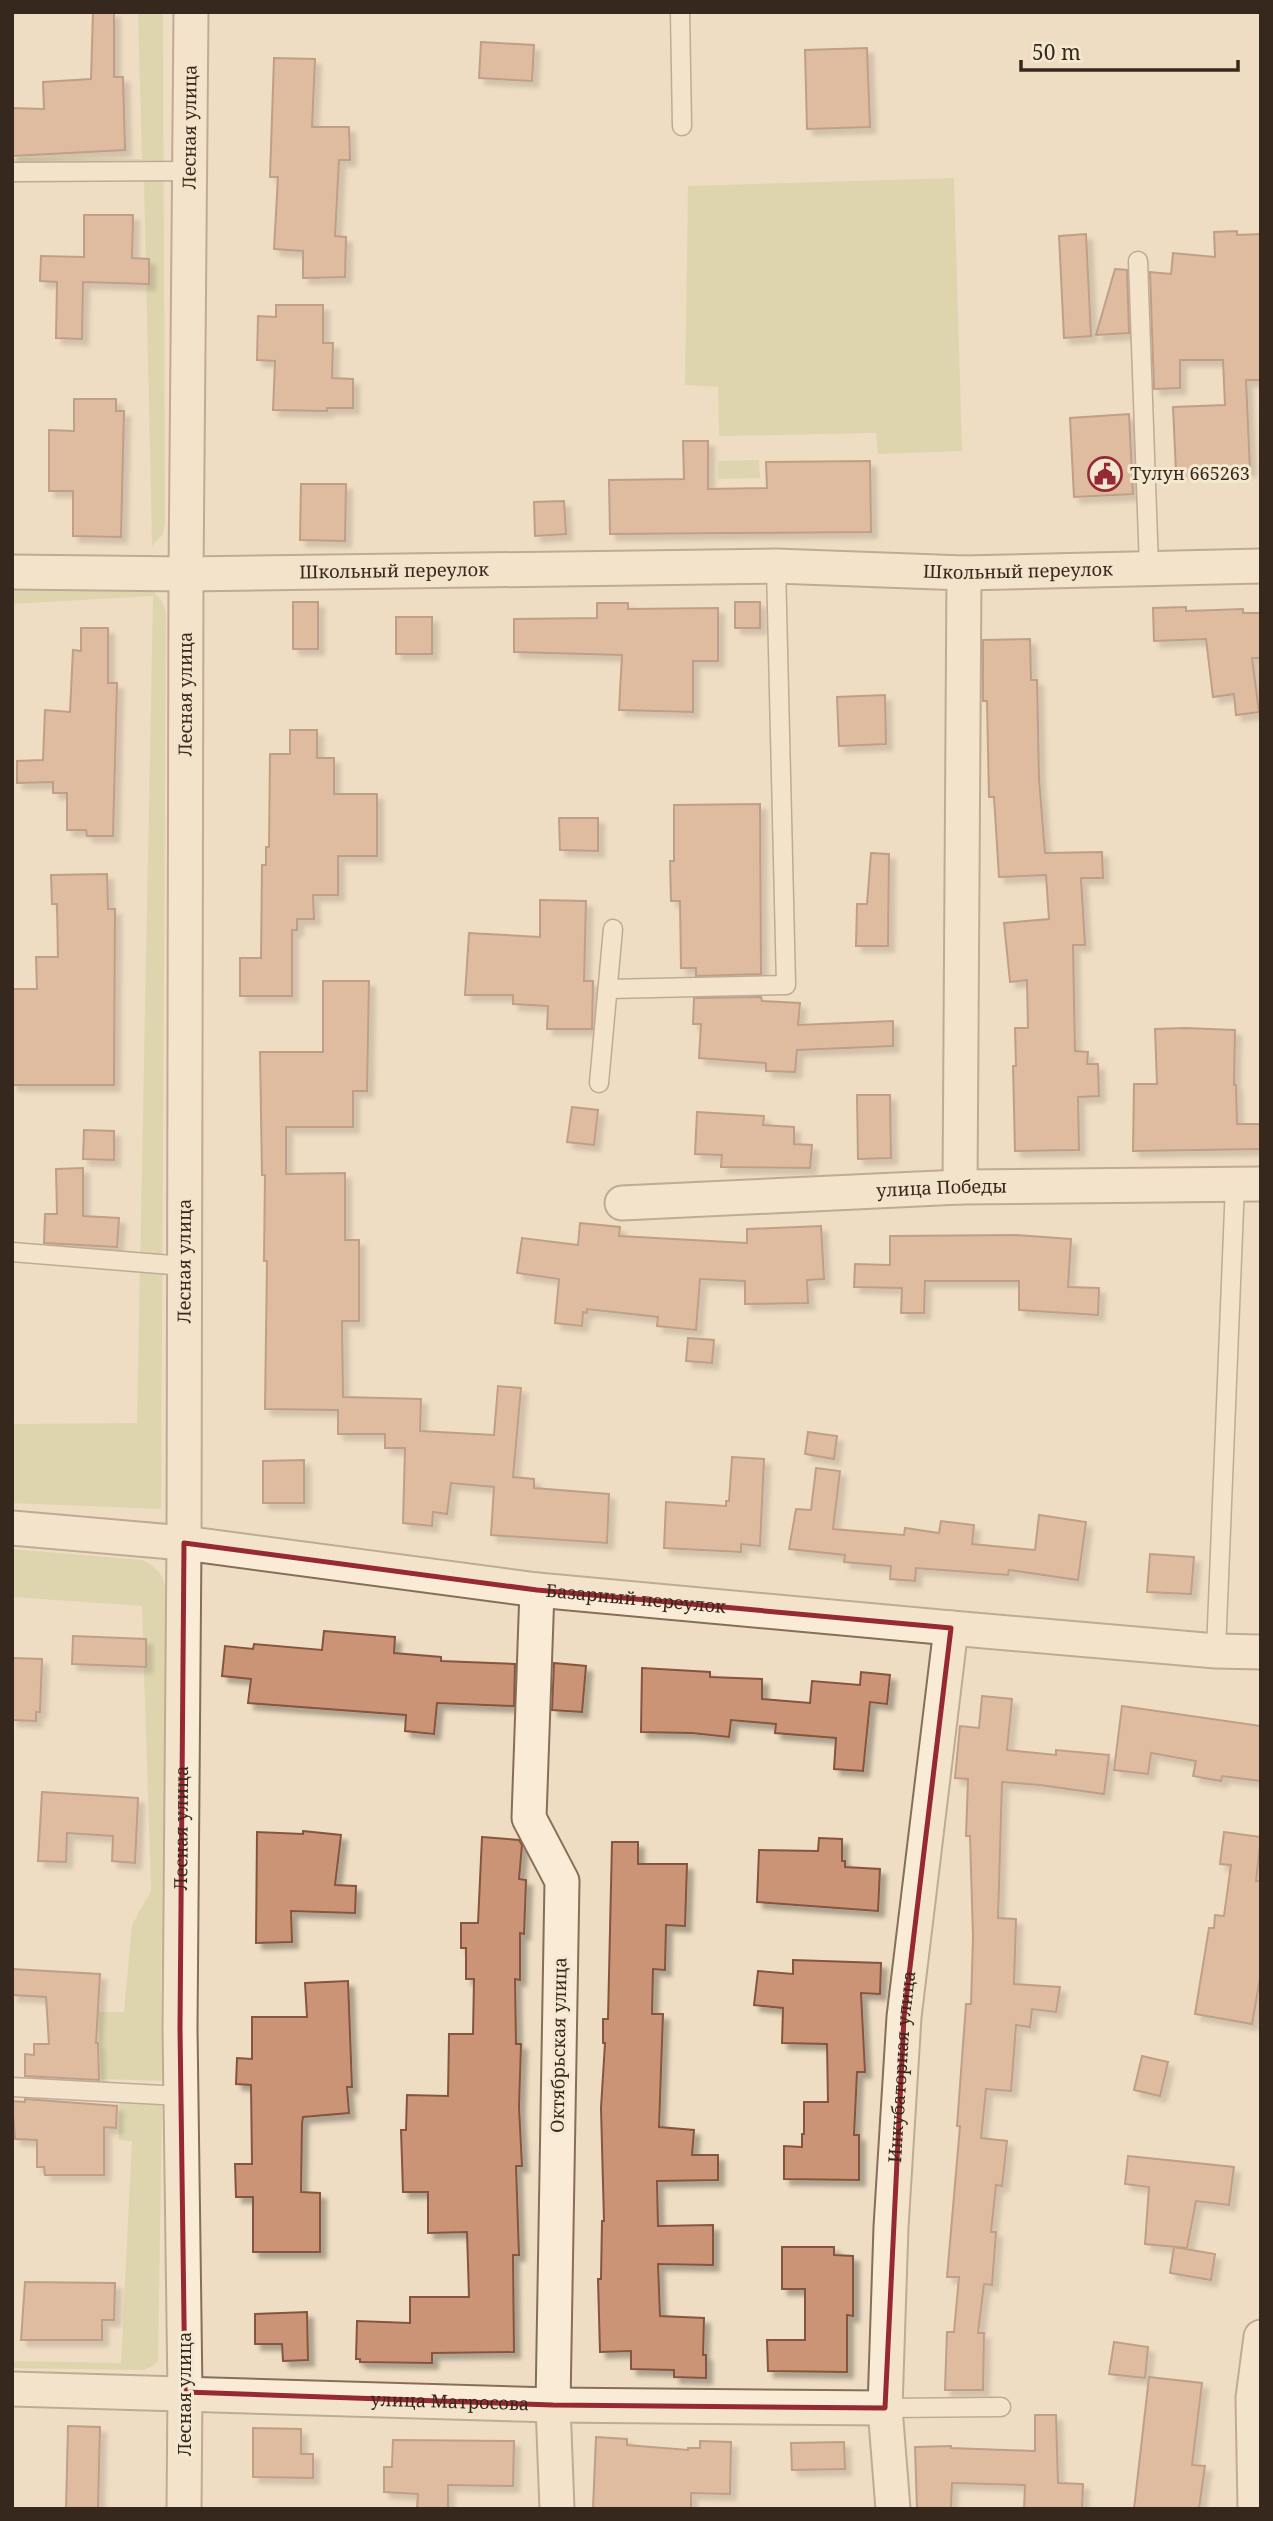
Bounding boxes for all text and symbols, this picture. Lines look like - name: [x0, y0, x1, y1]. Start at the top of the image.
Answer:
- scale bar: [1021, 28, 1238, 72]
- text: 50 m: [1032, 38, 1081, 66]
- street label: Лесная улица: [176, 65, 202, 189]
- public building icon: Тулун 665263: [1086, 455, 1124, 493]
- place label: Тулун 665263: [1130, 461, 1250, 485]
- street label: Школьный переулок: [923, 556, 1113, 584]
- street label: Школьный переулок: [299, 557, 489, 583]
- street label: Лесная улица: [173, 632, 197, 756]
- street label: улица Победы: [876, 1174, 1007, 1202]
- street label: Лесная улица: [171, 1199, 196, 1323]
- street label: Базарный переулок: [545, 1578, 727, 1618]
- street label: Лесная улица: [168, 1766, 193, 1890]
- street label: Октябрьская улица: [544, 1957, 572, 2133]
- street label: Инкубаторная улица: [882, 1969, 920, 2164]
- street label: Лесная улица: [172, 2332, 196, 2456]
- street label: улица Матросова: [370, 2387, 530, 2415]

